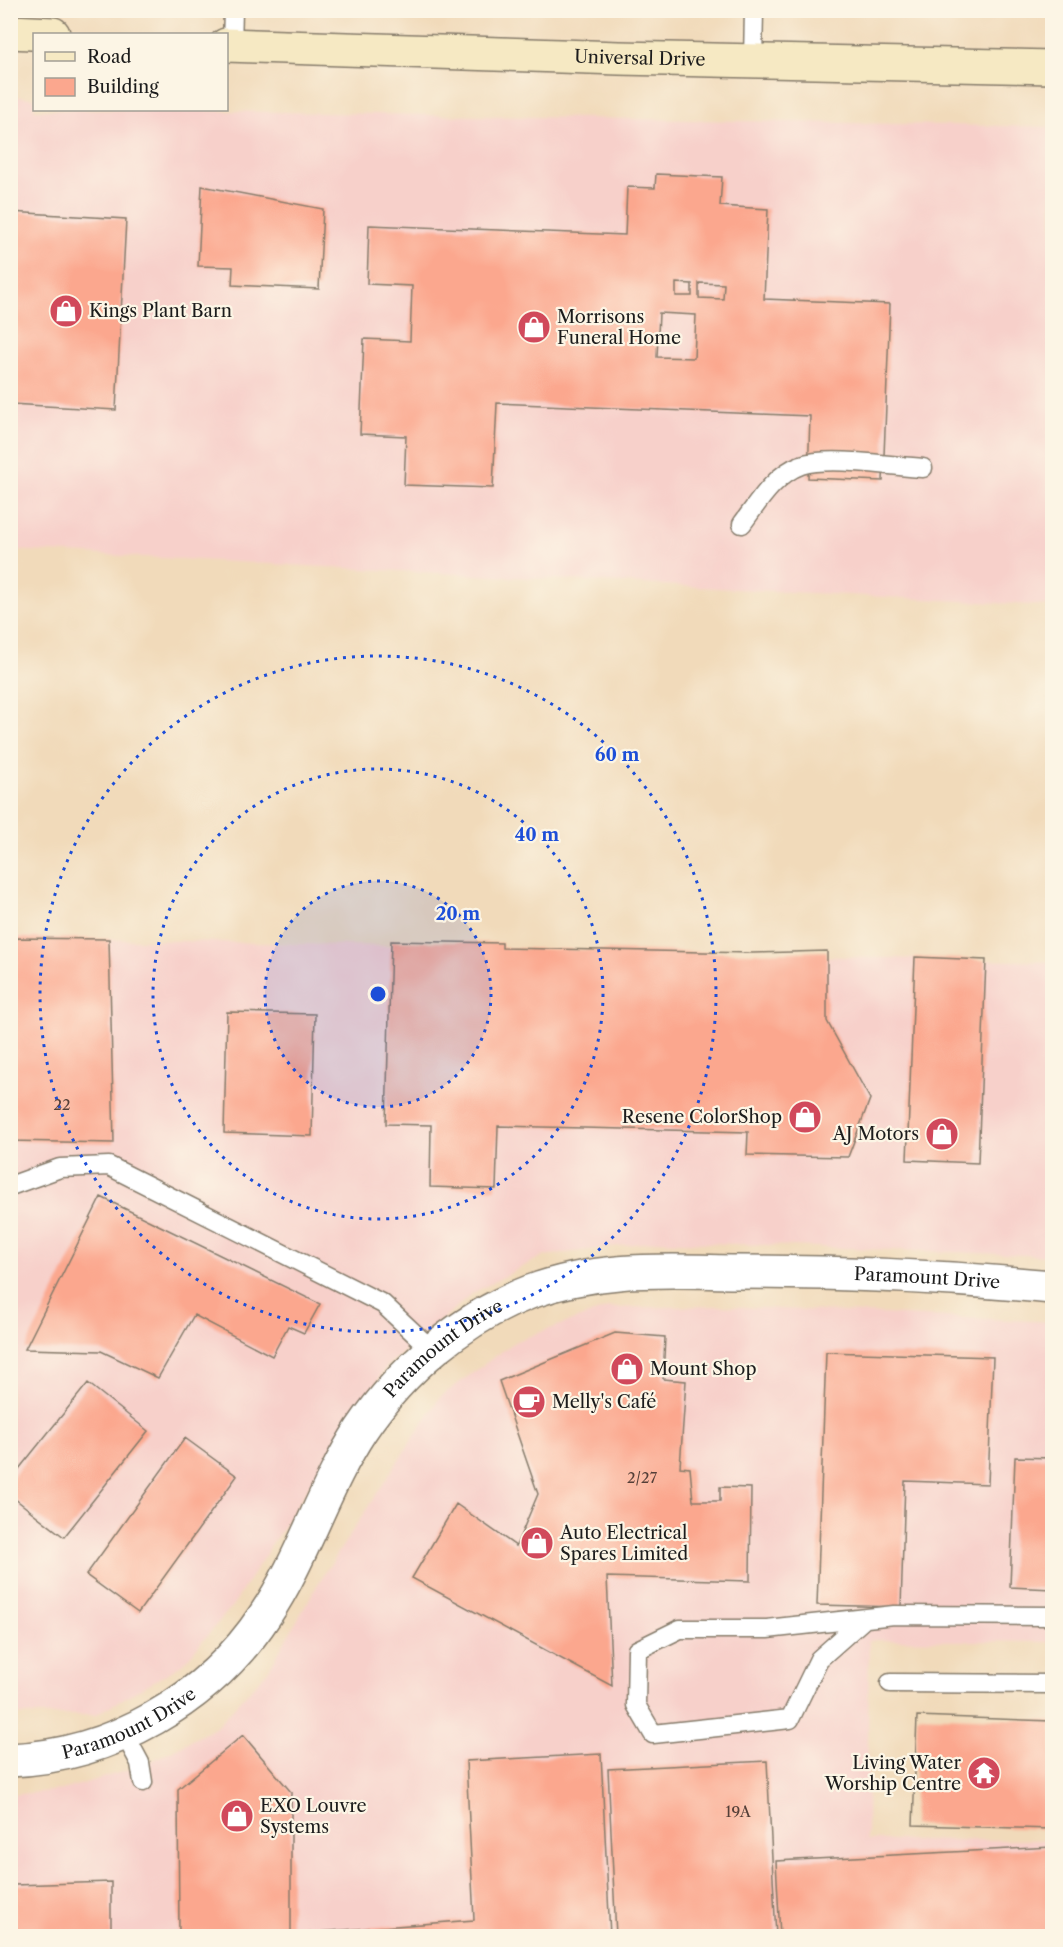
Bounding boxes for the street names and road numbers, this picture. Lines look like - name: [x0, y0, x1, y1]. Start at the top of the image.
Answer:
- street label: Universal Drive: [574, 46, 706, 71]
- street label: Paramount Drive: [854, 1263, 1001, 1293]
- street label: Paramount Drive: [379, 1295, 507, 1402]
- street label: Paramount Drive: [60, 1683, 200, 1764]

